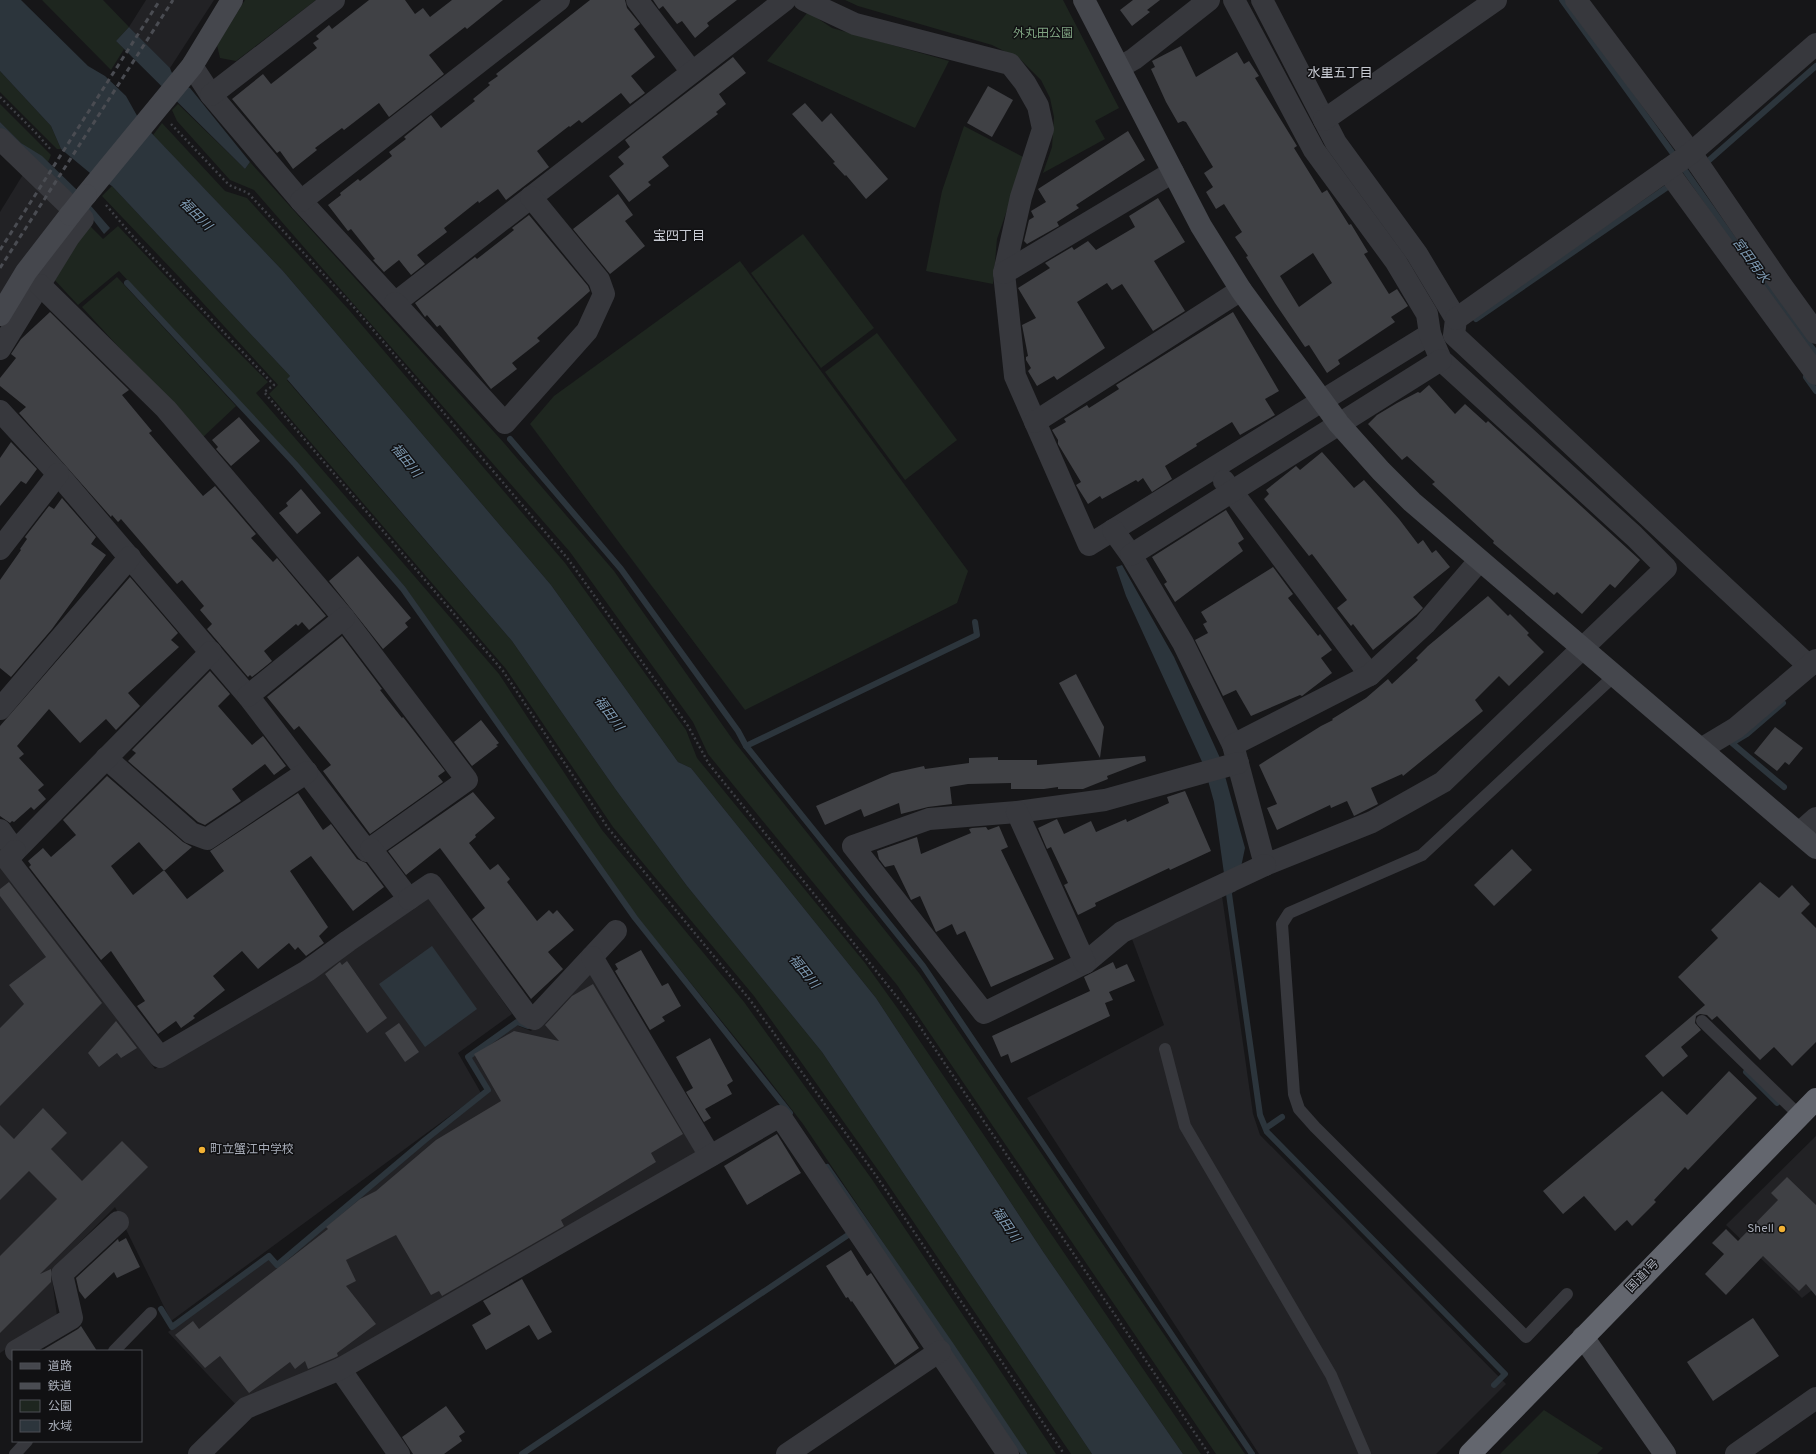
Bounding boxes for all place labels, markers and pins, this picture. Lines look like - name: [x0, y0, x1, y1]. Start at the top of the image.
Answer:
- place label: 町立蟹江中学校: [210, 1142, 294, 1158]
- marker: 町立蟹江中学校: [197, 1145, 207, 1155]
- place label: Shell: [1747, 1221, 1774, 1237]
- marker: Shell: [1777, 1224, 1787, 1234]

